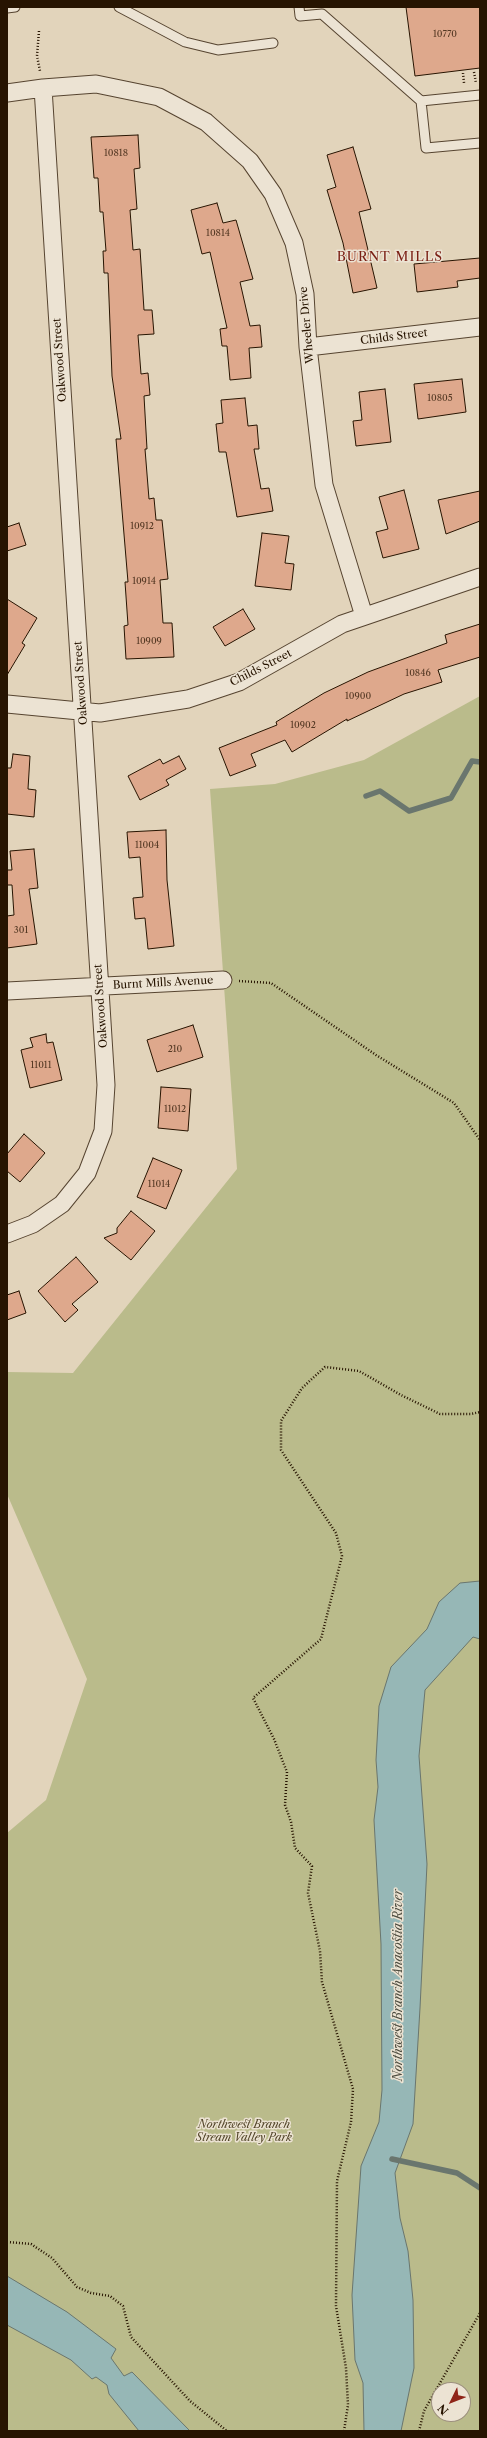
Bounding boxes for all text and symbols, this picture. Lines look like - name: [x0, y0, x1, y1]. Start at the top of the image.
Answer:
- house number: 10770: [433, 29, 457, 39]
- house number: 10818: [104, 148, 128, 158]
- house number: 10814: [206, 228, 230, 238]
- district label: BURNT MILLS: [337, 249, 443, 265]
- street label: Wheeler Drive: [297, 286, 317, 364]
- street label: Oakwood Street: [50, 318, 70, 402]
- street label: Childs Street: [360, 326, 428, 348]
- house number: 10805: [427, 393, 453, 403]
- house number: 10912: [130, 521, 154, 531]
- house number: 10914: [132, 576, 156, 586]
- house number: 10909: [136, 636, 162, 646]
- street label: Oakwood Street: [71, 641, 91, 725]
- street label: Childs Street: [228, 647, 294, 689]
- house number: 10846: [405, 668, 431, 678]
- house number: 10900: [345, 691, 371, 701]
- house number: 10902: [290, 720, 316, 730]
- house number: 11004: [135, 840, 159, 850]
- house number: 301: [14, 925, 28, 935]
- street label: Oakwood Street: [91, 964, 111, 1048]
- street label: Burnt Mills Avenue: [112, 974, 214, 992]
- house number: 210: [168, 1044, 182, 1054]
- house number: 11011: [31, 1060, 51, 1070]
- house number: 11012: [164, 1104, 186, 1114]
- house number: 11014: [148, 1179, 170, 1189]
- water label: Northwest Branch Anacostia River: [392, 1889, 406, 2081]
- park label: Northwest Branch Stream Valley Park: [196, 2118, 292, 2144]
- north arrow: [431, 2382, 471, 2422]
- text: N: [435, 2401, 451, 2418]

